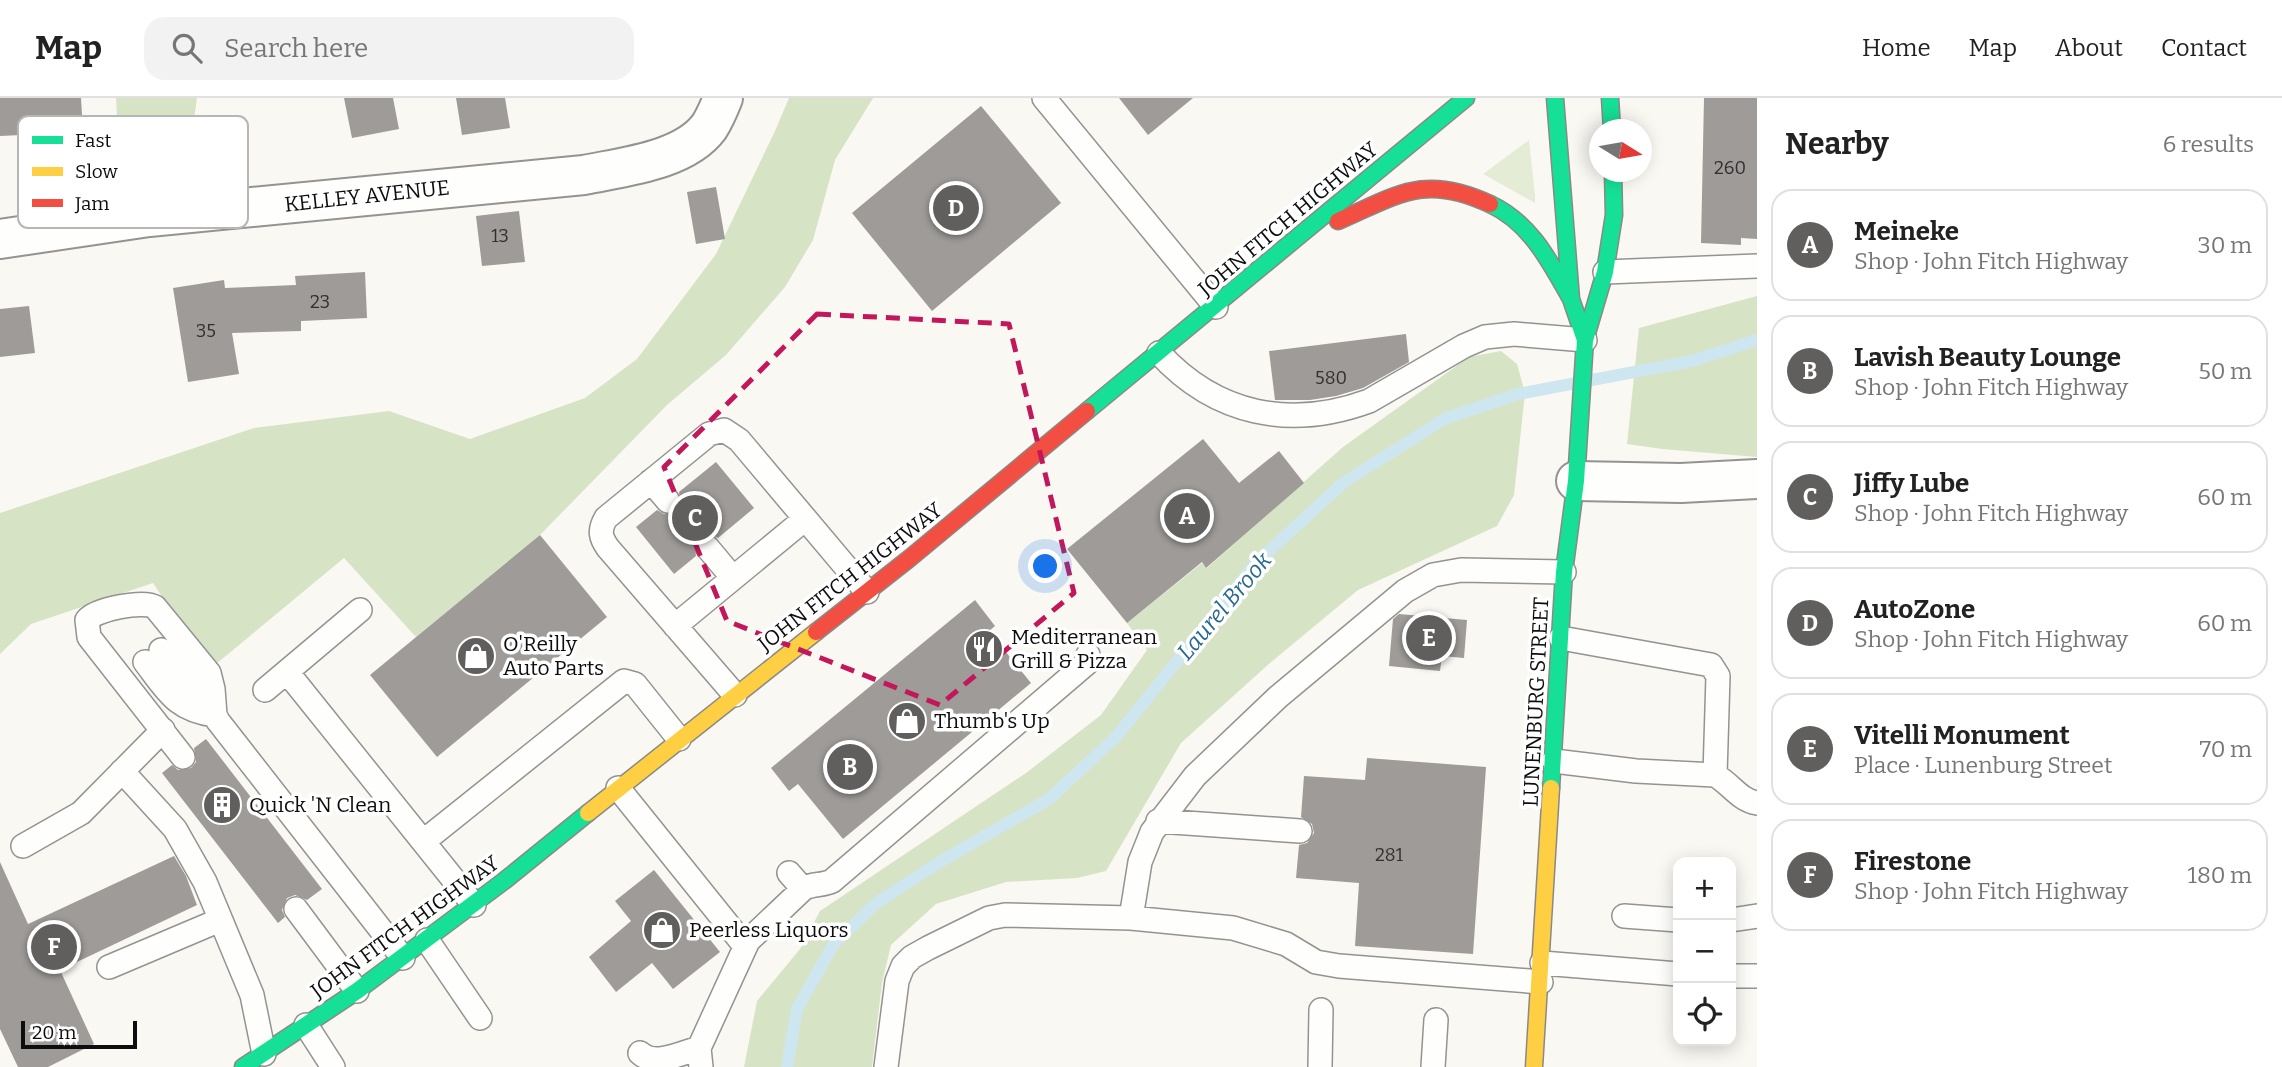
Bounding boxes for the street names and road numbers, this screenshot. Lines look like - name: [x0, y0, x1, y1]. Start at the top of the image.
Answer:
- street label: JOHN FITCH HIGHWAY: [1192, 136, 1384, 302]
- street label: KELLEY AVENUE: [283, 174, 451, 218]
- street label: JOHN FITCH HIGHWAY: [752, 497, 948, 658]
- street label: LUNENBURG STREET: [1518, 597, 1554, 807]
- street label: JOHN FITCH HIGHWAY: [305, 850, 505, 1005]

